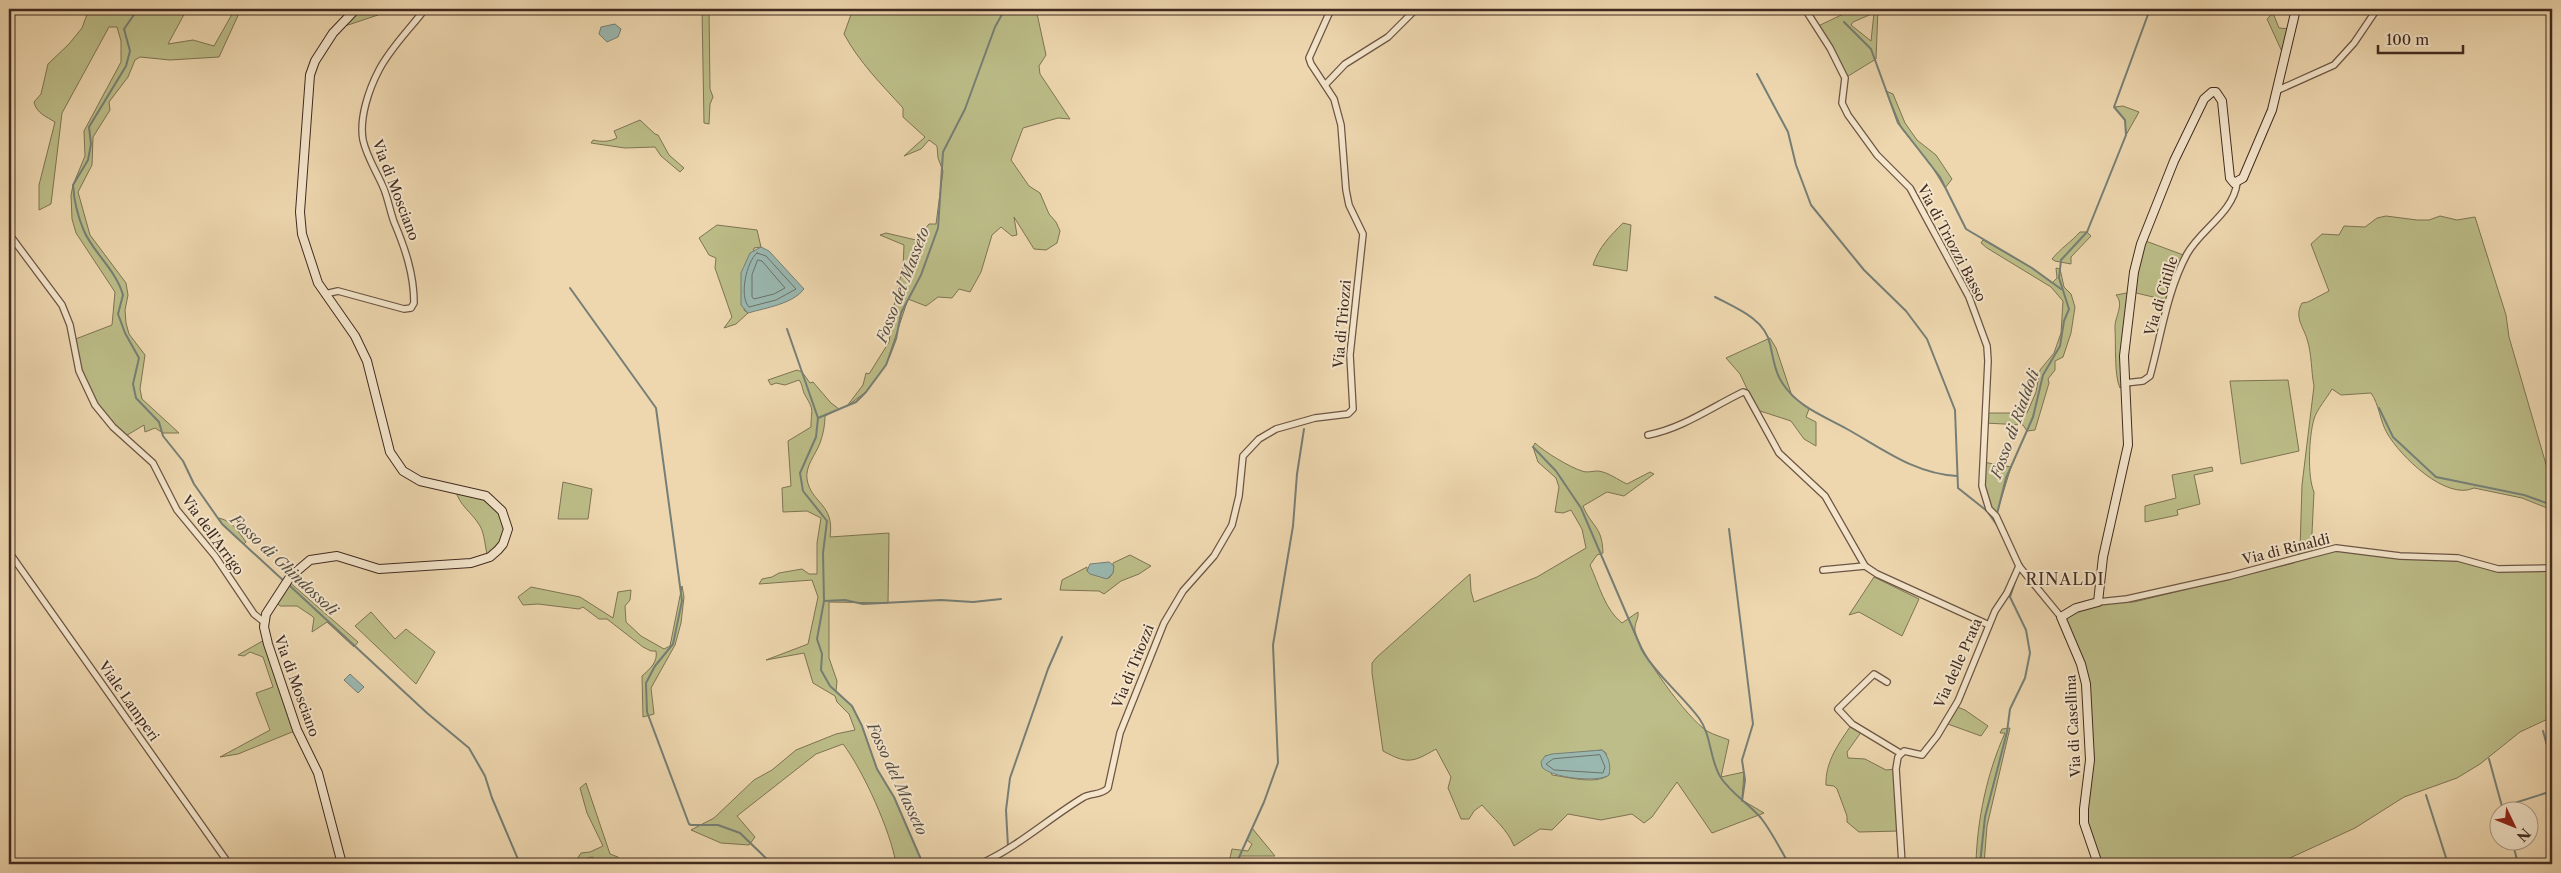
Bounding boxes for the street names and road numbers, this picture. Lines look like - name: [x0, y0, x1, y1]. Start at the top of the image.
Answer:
- street label: Via di Mosciano: [368, 136, 424, 243]
- street label: Via di Triozzi Basso: [1913, 180, 1991, 305]
- street label: Via di Citille: [2140, 254, 2182, 339]
- street label: Via di Triozzi: [1329, 279, 1355, 370]
- street label: Via dell'Arrigo: [177, 491, 248, 579]
- street label: Via di Rinaldi: [2239, 529, 2332, 569]
- street label: Via delle Prata: [1930, 615, 1986, 712]
- street label: Via di Triozzi: [1108, 622, 1158, 711]
- street label: Via di Mosciano: [270, 632, 324, 739]
- street label: Viale Lamperi: [94, 657, 163, 745]
- street label: Via di Casellina: [2061, 674, 2085, 779]

